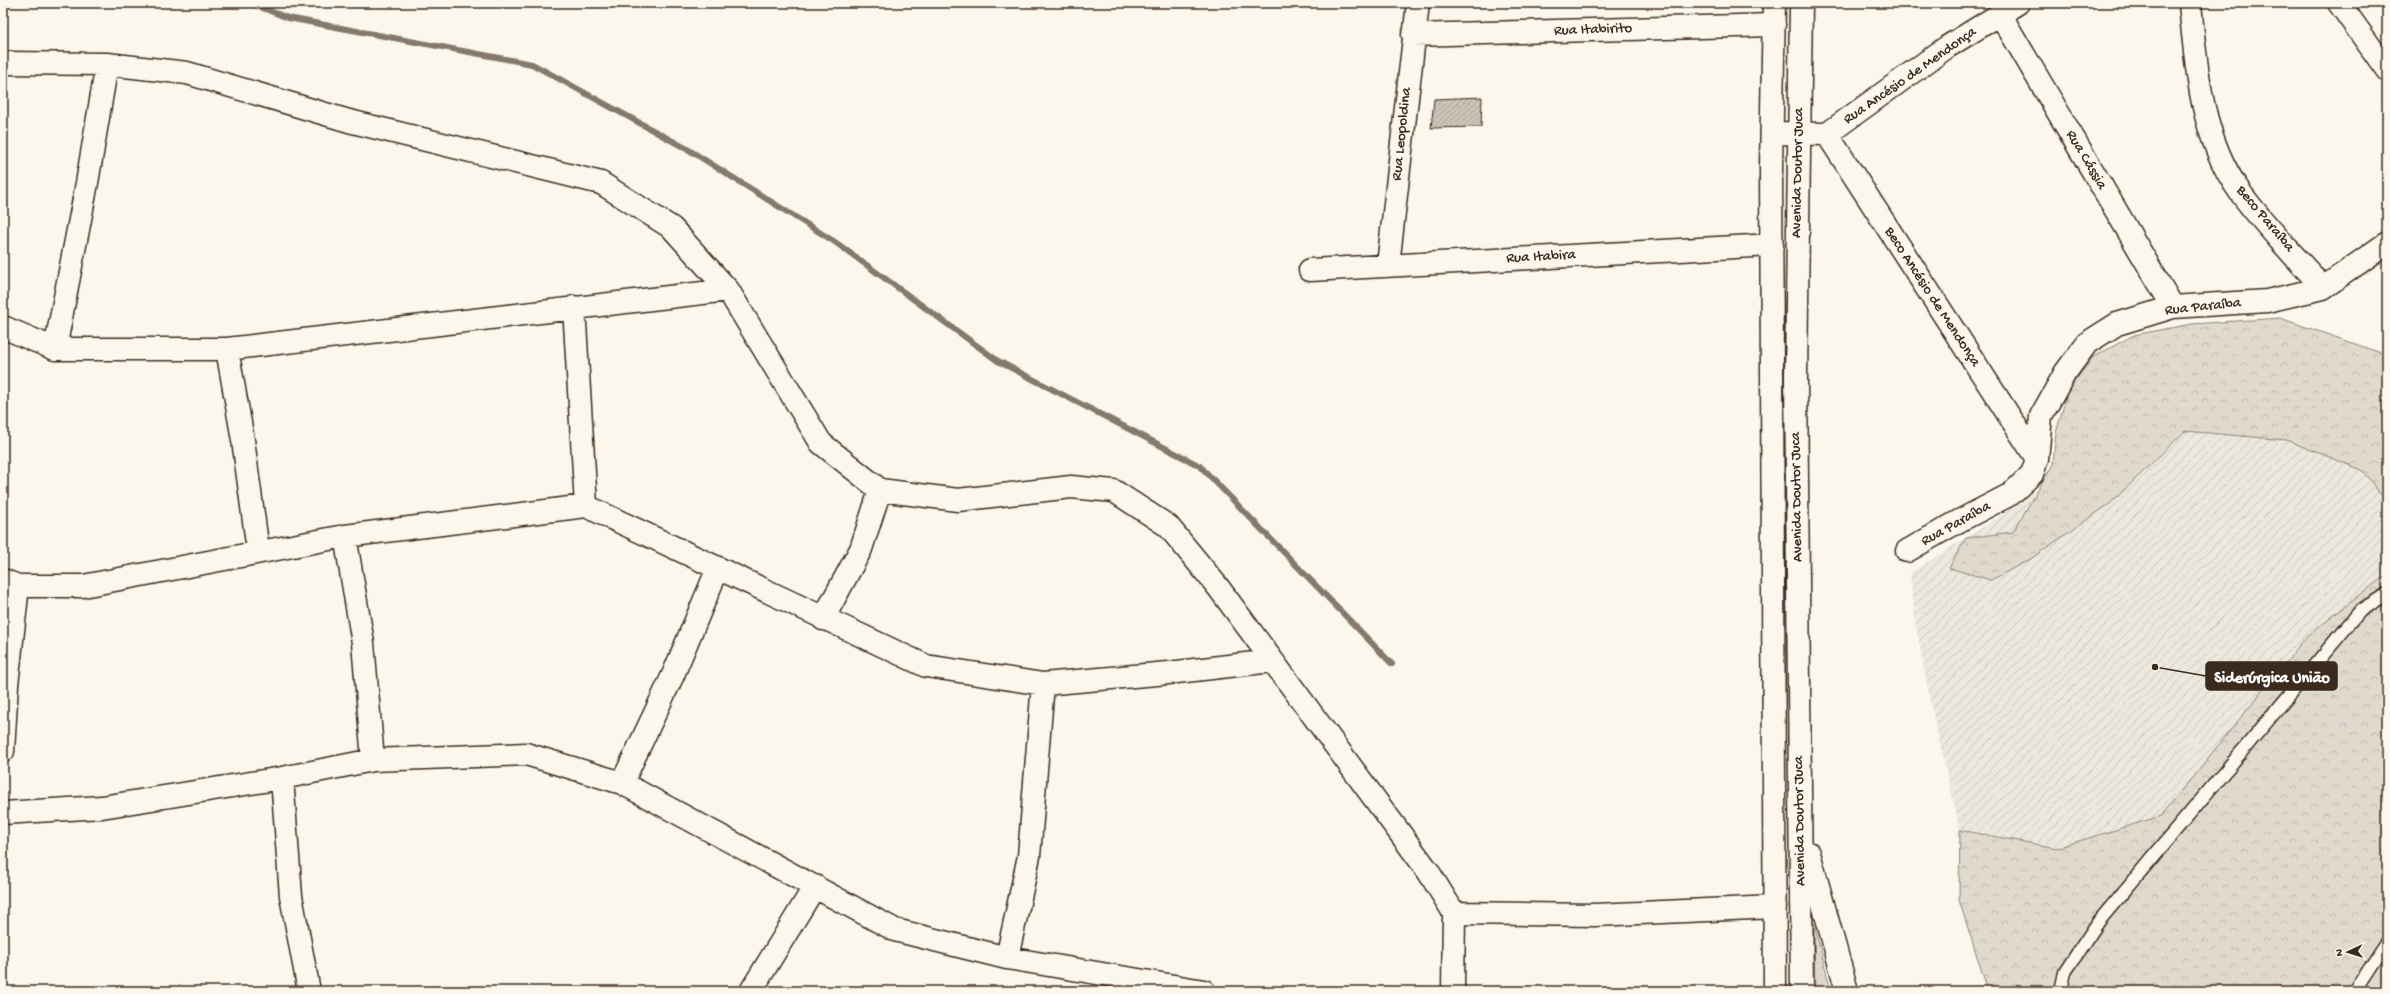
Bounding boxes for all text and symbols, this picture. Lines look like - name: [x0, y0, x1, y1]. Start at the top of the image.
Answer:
- street label: Rua Itabirito: [1553, 20, 1633, 40]
- street label: Rua Ancésio de Mendonça: [1840, 23, 1980, 129]
- street label: Rua Leopoldina: [1388, 86, 1416, 182]
- street label: Avenida Doutor Juca: [1788, 107, 1808, 238]
- street label: Rua Cássia: [2061, 127, 2111, 193]
- street label: Beco Paraíba: [2231, 181, 2299, 257]
- street label: Beco Ancésio de Mendonça: [1879, 223, 1984, 371]
- street label: Rua Itabira: [1506, 246, 1577, 268]
- street label: Rua Paraíba: [2164, 294, 2243, 320]
- street label: Avenida Doutor Juca: [1787, 431, 1807, 562]
- street label: Rua Paraíba: [1918, 497, 1994, 550]
- callout: Siderúrgica União: [2206, 662, 2337, 690]
- text: Siderúrgica União: [2214, 670, 2330, 689]
- street label: Avenida Doutor Juca: [1790, 755, 1810, 886]
- north arrow: [2328, 932, 2368, 972]
- text: N: [2334, 949, 2346, 957]

